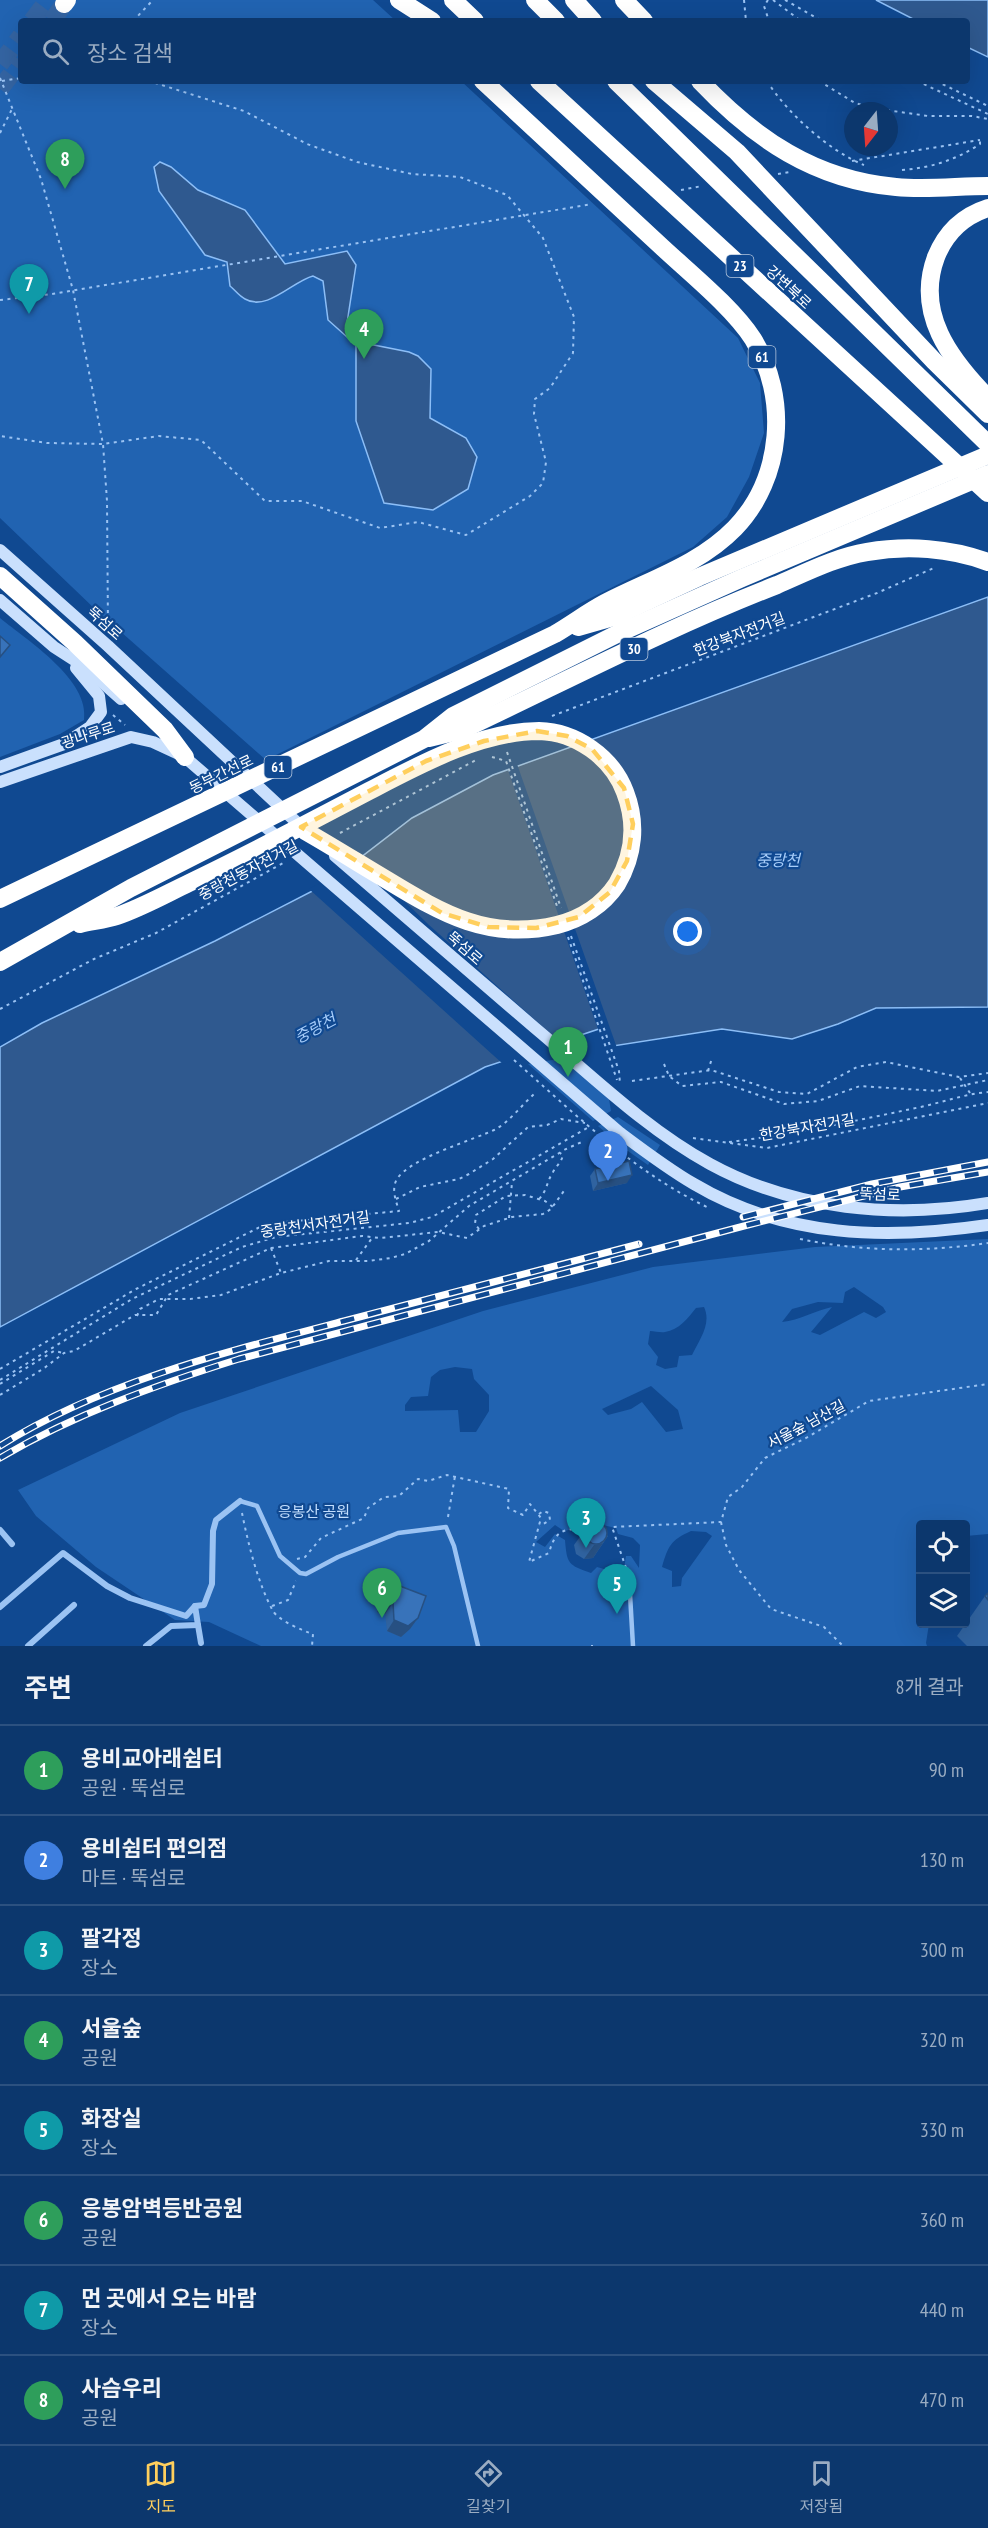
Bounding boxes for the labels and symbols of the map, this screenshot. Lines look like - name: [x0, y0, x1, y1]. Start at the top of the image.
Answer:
- north arrow: [844, 102, 898, 156]
- pin: 8: [46, 140, 84, 189]
- road number: 23: [726, 255, 754, 277]
- street label: 강변북로: [762, 261, 816, 313]
- pin: 7: [9, 264, 48, 314]
- pin: 4: [344, 310, 384, 359]
- road number: 61: [748, 346, 776, 368]
- street label: 뚝섬로: [83, 602, 127, 644]
- street label: 한강북자전거길: [690, 608, 788, 660]
- road number: 30: [620, 638, 648, 660]
- street label: 광나루로: [59, 717, 117, 753]
- street label: 동부간선로: [186, 750, 256, 798]
- road number: 61: [264, 756, 292, 778]
- street label: 중랑천동자전거길: [195, 836, 301, 904]
- water label: 중랑천: [756, 850, 802, 870]
- your location: [673, 917, 702, 946]
- street label: 뚝섬로: [443, 927, 487, 969]
- water label: 중랑천: [291, 1008, 341, 1047]
- pin: 1: [548, 1028, 588, 1077]
- street label: 한강북자전거길: [758, 1109, 856, 1145]
- pin: 2: [588, 1132, 628, 1181]
- street label: 뚝섬로: [859, 1183, 901, 1205]
- street label: 중랑천서자전거길: [259, 1207, 371, 1241]
- street label: 서울숲 남산길: [764, 1395, 848, 1453]
- pin: 3: [566, 1498, 606, 1548]
- park label: 응봉산 공원: [278, 1502, 350, 1521]
- pin: 5: [598, 1564, 636, 1614]
- pin: 6: [362, 1568, 401, 1618]

